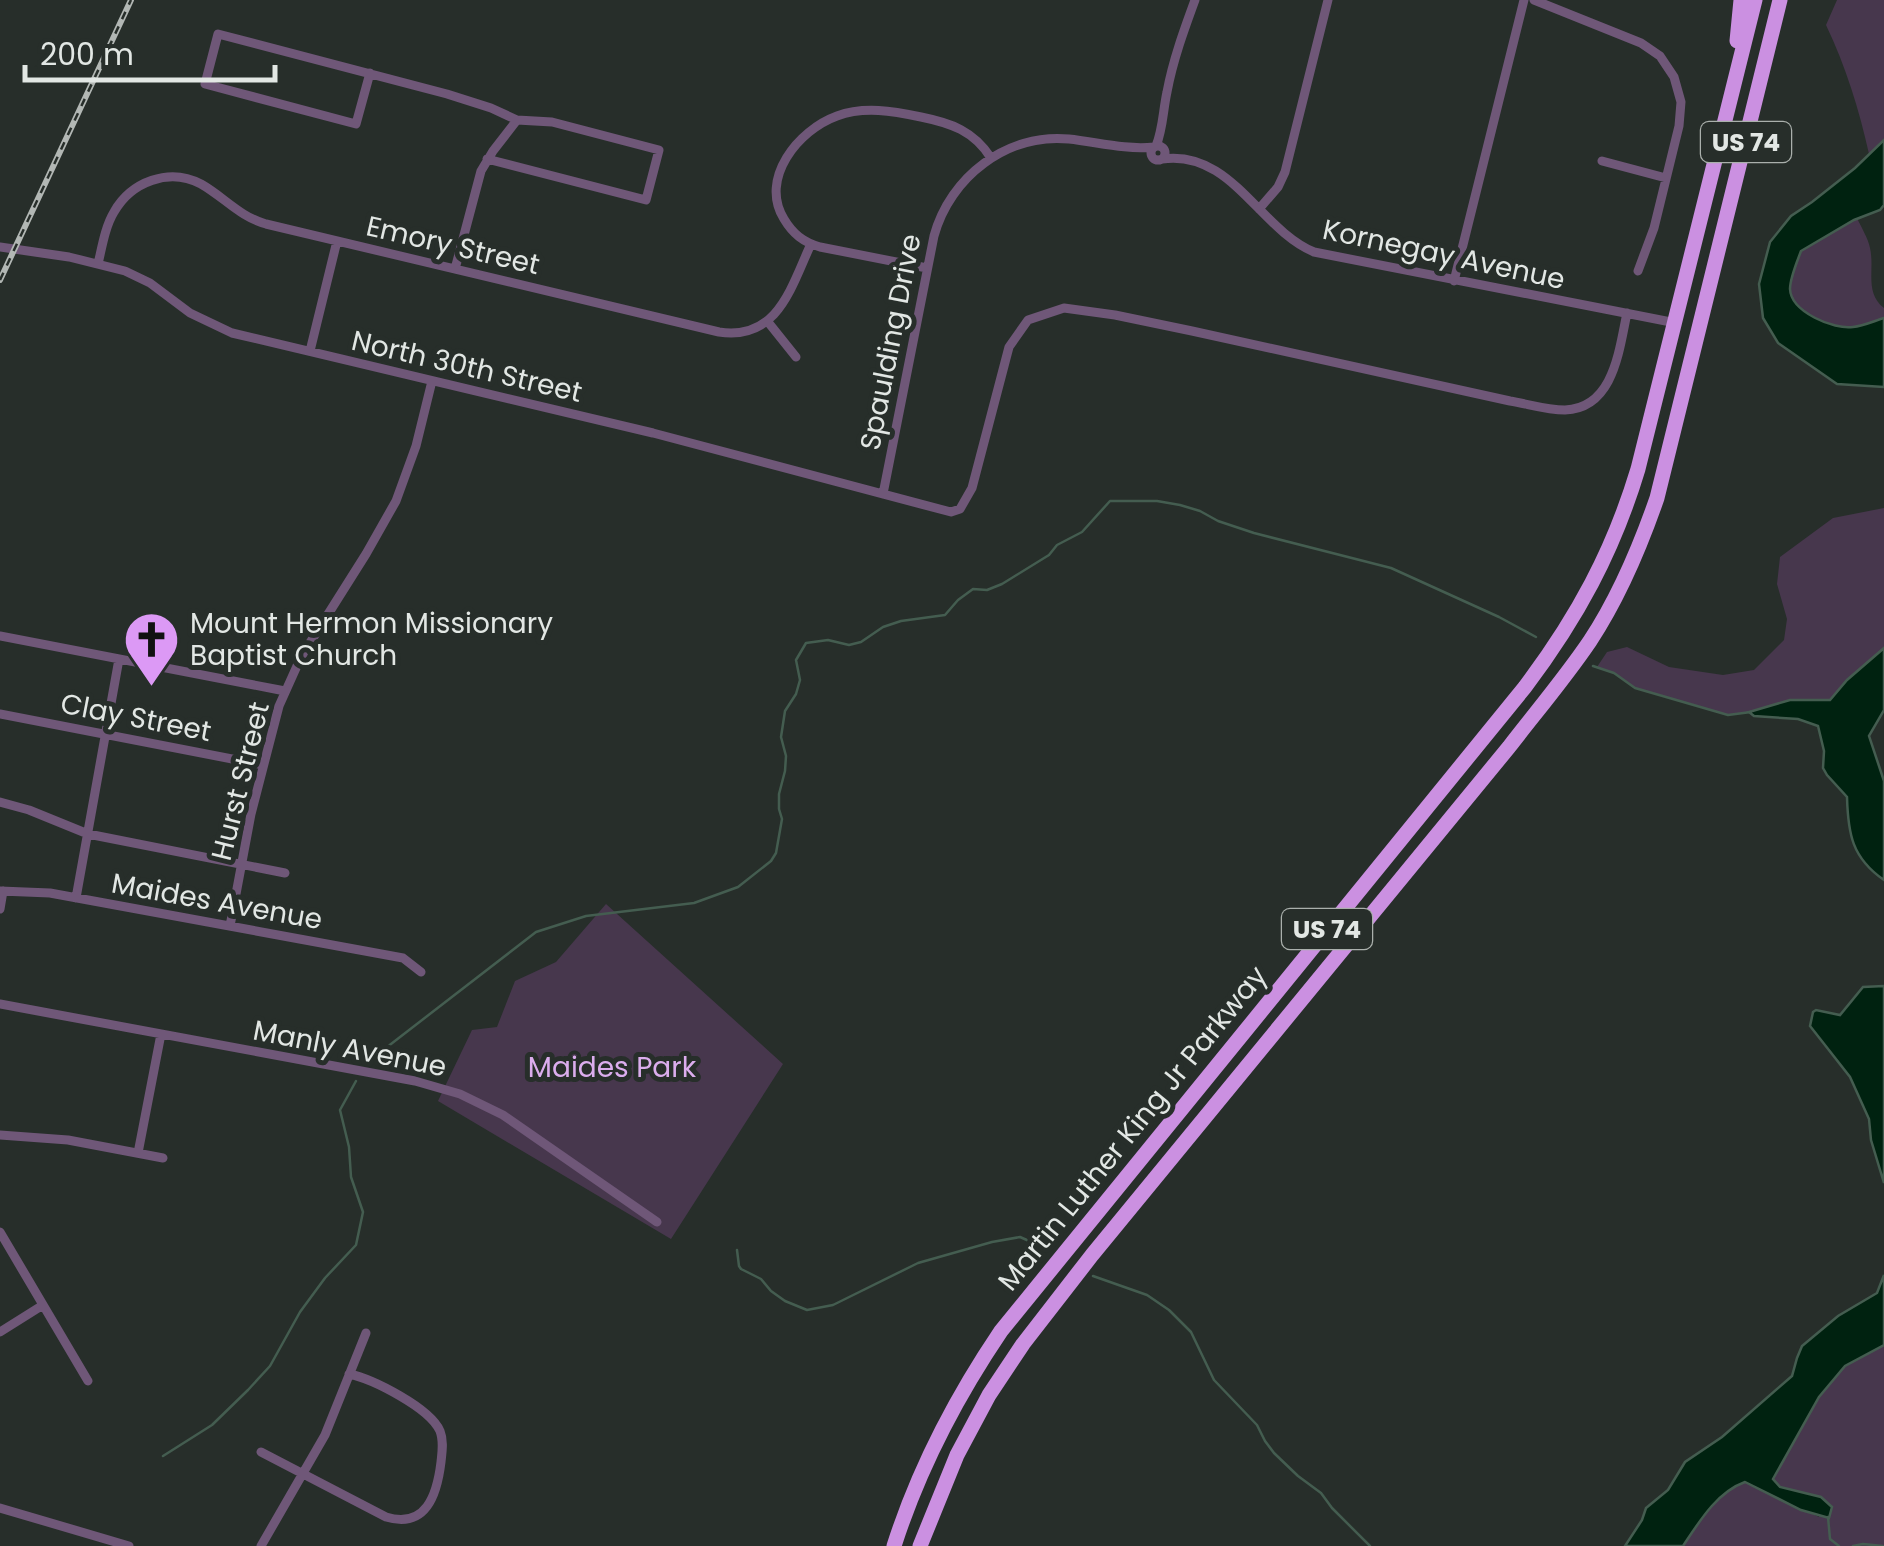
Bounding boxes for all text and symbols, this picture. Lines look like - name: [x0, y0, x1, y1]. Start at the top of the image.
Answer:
- scale bar: [25, 20, 275, 82]
- text: 200 m: [40, 33, 134, 76]
- road number: US 74: [1701, 122, 1791, 162]
- street label: Emory Street: [362, 207, 543, 284]
- street label: Kornegay Avenue: [1319, 210, 1569, 299]
- street label: Spaulding Drive: [850, 231, 931, 454]
- street label: North 30th Street: [348, 321, 586, 412]
- place label: Mount Hermon Missionary Baptist Church: [190, 604, 553, 675]
- church icon: Mount Hermon Missionary Baptist Church: [121, 609, 181, 688]
- street label: Clay Street: [57, 684, 215, 751]
- street label: Hurst Street: [202, 698, 279, 864]
- street label: Maides Avenue: [108, 864, 325, 939]
- road number: US 74: [1282, 909, 1372, 949]
- street label: Martin Luther King Jr Parkway: [989, 957, 1276, 1299]
- street label: Manly Avenue: [250, 1011, 450, 1086]
- park label: Maides Park: [528, 1048, 697, 1087]

